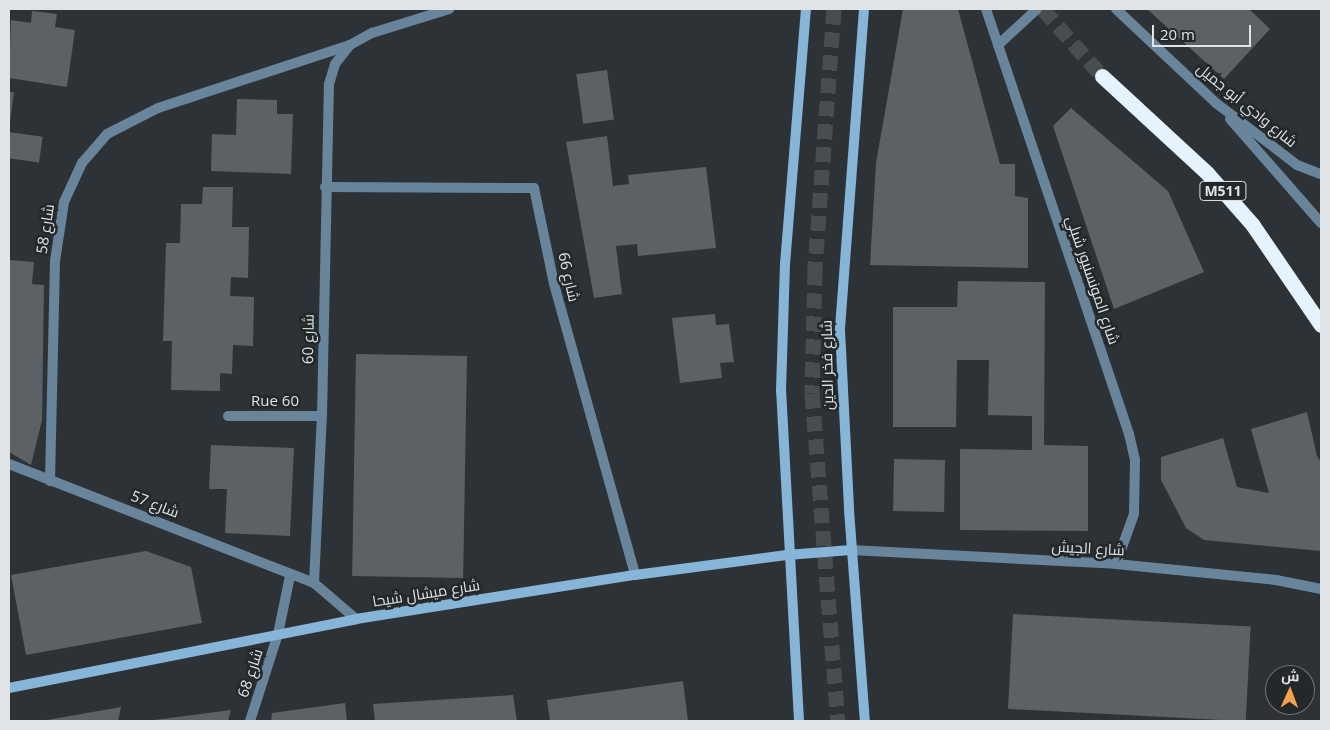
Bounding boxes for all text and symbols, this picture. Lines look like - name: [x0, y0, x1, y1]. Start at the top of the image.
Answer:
- scale bar: [1155, 15, 1254, 47]
- text: 20 m: [1160, 24, 1195, 44]
- street label: شارع وادي أبو جميل: [1193, 59, 1301, 151]
- road number: M511: [1199, 180, 1247, 202]
- street label: شارع 58: [32, 203, 58, 255]
- street label: شارع المونسنيور شبلي: [1063, 213, 1123, 347]
- street label: شارع 66: [555, 251, 583, 303]
- street label: شارع 60: [299, 314, 317, 364]
- street label: شارع فخر الدين: [817, 320, 837, 410]
- street label: Rue 60: [251, 392, 299, 410]
- street label: شارع 57: [128, 487, 182, 521]
- street label: شارع الجيش: [1051, 537, 1125, 559]
- street label: شارع ميشال شيحا: [371, 576, 481, 610]
- street label: شارع 68: [234, 646, 266, 700]
- north arrow: [1265, 665, 1315, 715]
- text: ش: [1281, 666, 1300, 685]

